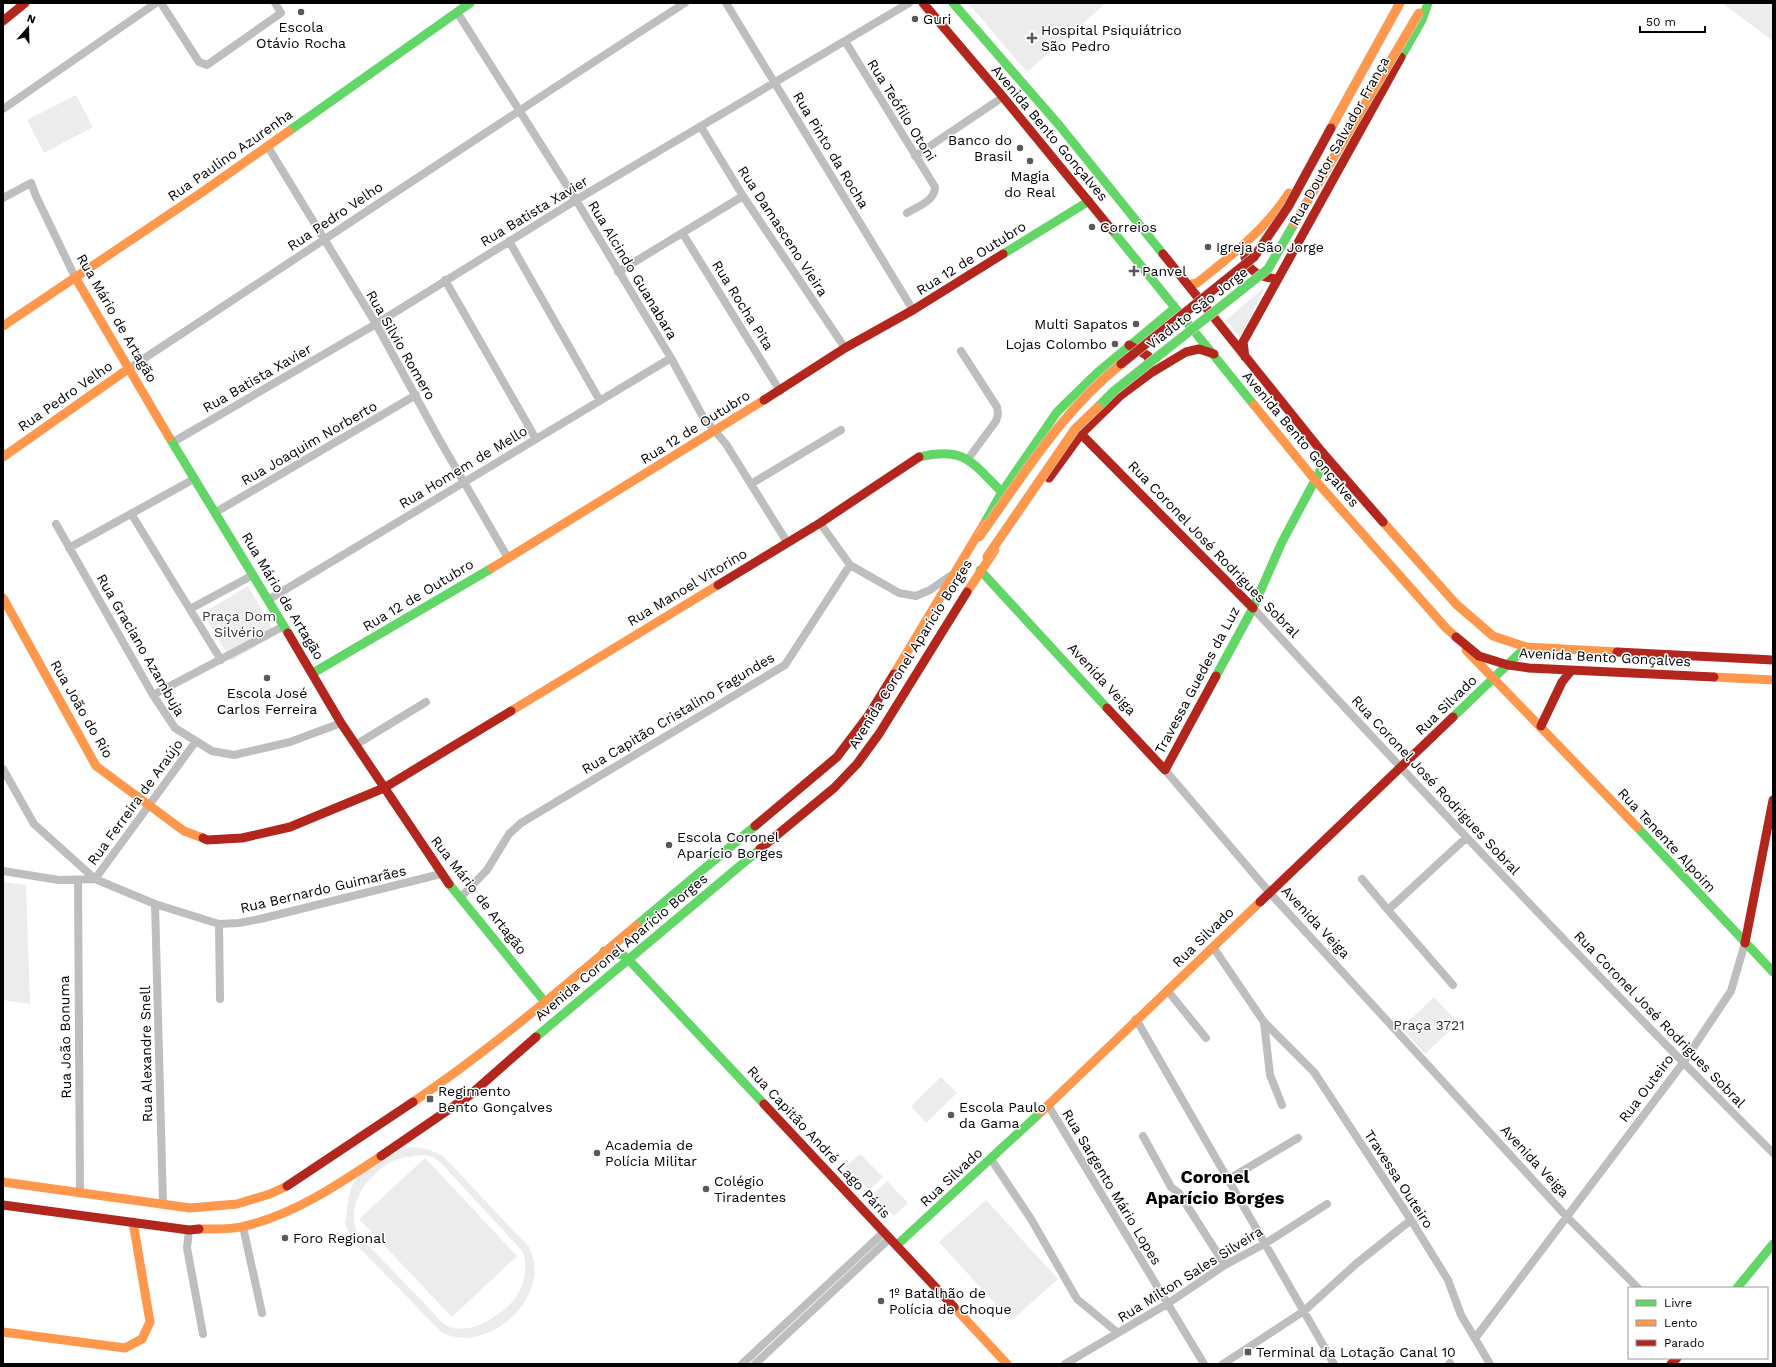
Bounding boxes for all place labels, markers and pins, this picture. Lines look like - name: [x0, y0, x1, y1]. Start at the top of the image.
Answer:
- marker: Escola Otávio Rocha: [296, 7, 306, 17]
- place label: Guri: [923, 11, 951, 27]
- marker: Guri: [910, 14, 920, 24]
- place label: Escola Otávio Rocha: [256, 19, 346, 51]
- place label: Hospital Psiquiátrico São Pedro: [1041, 22, 1182, 54]
- marker: Hospital Psiquiátrico São Pedro: [1026, 32, 1038, 44]
- place label: Banco do Brasil: [948, 132, 1013, 164]
- marker: Banco do Brasil: [1015, 143, 1025, 153]
- marker: Magia do Real: [1025, 156, 1035, 166]
- place label: Magia do Real: [1004, 168, 1056, 200]
- place label: Correios: [1100, 219, 1157, 235]
- marker: Correios: [1087, 222, 1097, 232]
- place label: Igreja São Jorge: [1216, 239, 1324, 255]
- marker: Igreja São Jorge: [1203, 242, 1213, 252]
- place label: Panvel: [1142, 263, 1187, 279]
- marker: Panvel: [1129, 266, 1139, 276]
- place label: Multi Sapatos: [1034, 316, 1128, 332]
- marker: Multi Sapatos: [1131, 319, 1141, 329]
- place label: Lojas Colombo: [1005, 336, 1107, 352]
- marker: Lojas Colombo: [1110, 339, 1120, 349]
- marker: Escola José Carlos Ferreira: [262, 673, 272, 683]
- place label: Escola José Carlos Ferreira: [217, 685, 317, 717]
- place label: Escola Coronel Aparício Borges: [677, 829, 783, 861]
- marker: Escola Coronel Aparício Borges: [664, 840, 674, 850]
- place label: Regimento Bento Gonçalves: [438, 1083, 553, 1115]
- marker: Regimento Bento Gonçalves: [425, 1094, 435, 1104]
- place label: Escola Paulo da Gama: [959, 1099, 1046, 1131]
- marker: Escola Paulo da Gama: [946, 1110, 956, 1120]
- place label: Academia de Polícia Militar: [605, 1137, 697, 1169]
- marker: Academia de Polícia Militar: [592, 1148, 602, 1158]
- place label: Colégio Tiradentes: [714, 1173, 786, 1205]
- marker: Colégio Tiradentes: [701, 1184, 711, 1194]
- place label: Foro Regional: [293, 1230, 386, 1246]
- marker: Foro Regional: [280, 1233, 290, 1243]
- place label: 1º Batalhão de Polícia de Choque: [889, 1285, 1012, 1317]
- marker: 1º Batalhão de Polícia de Choque: [876, 1296, 886, 1306]
- place label: Terminal da Lotação Canal 10: [1256, 1344, 1456, 1360]
- marker: Terminal da Lotação Canal 10: [1243, 1347, 1253, 1357]

